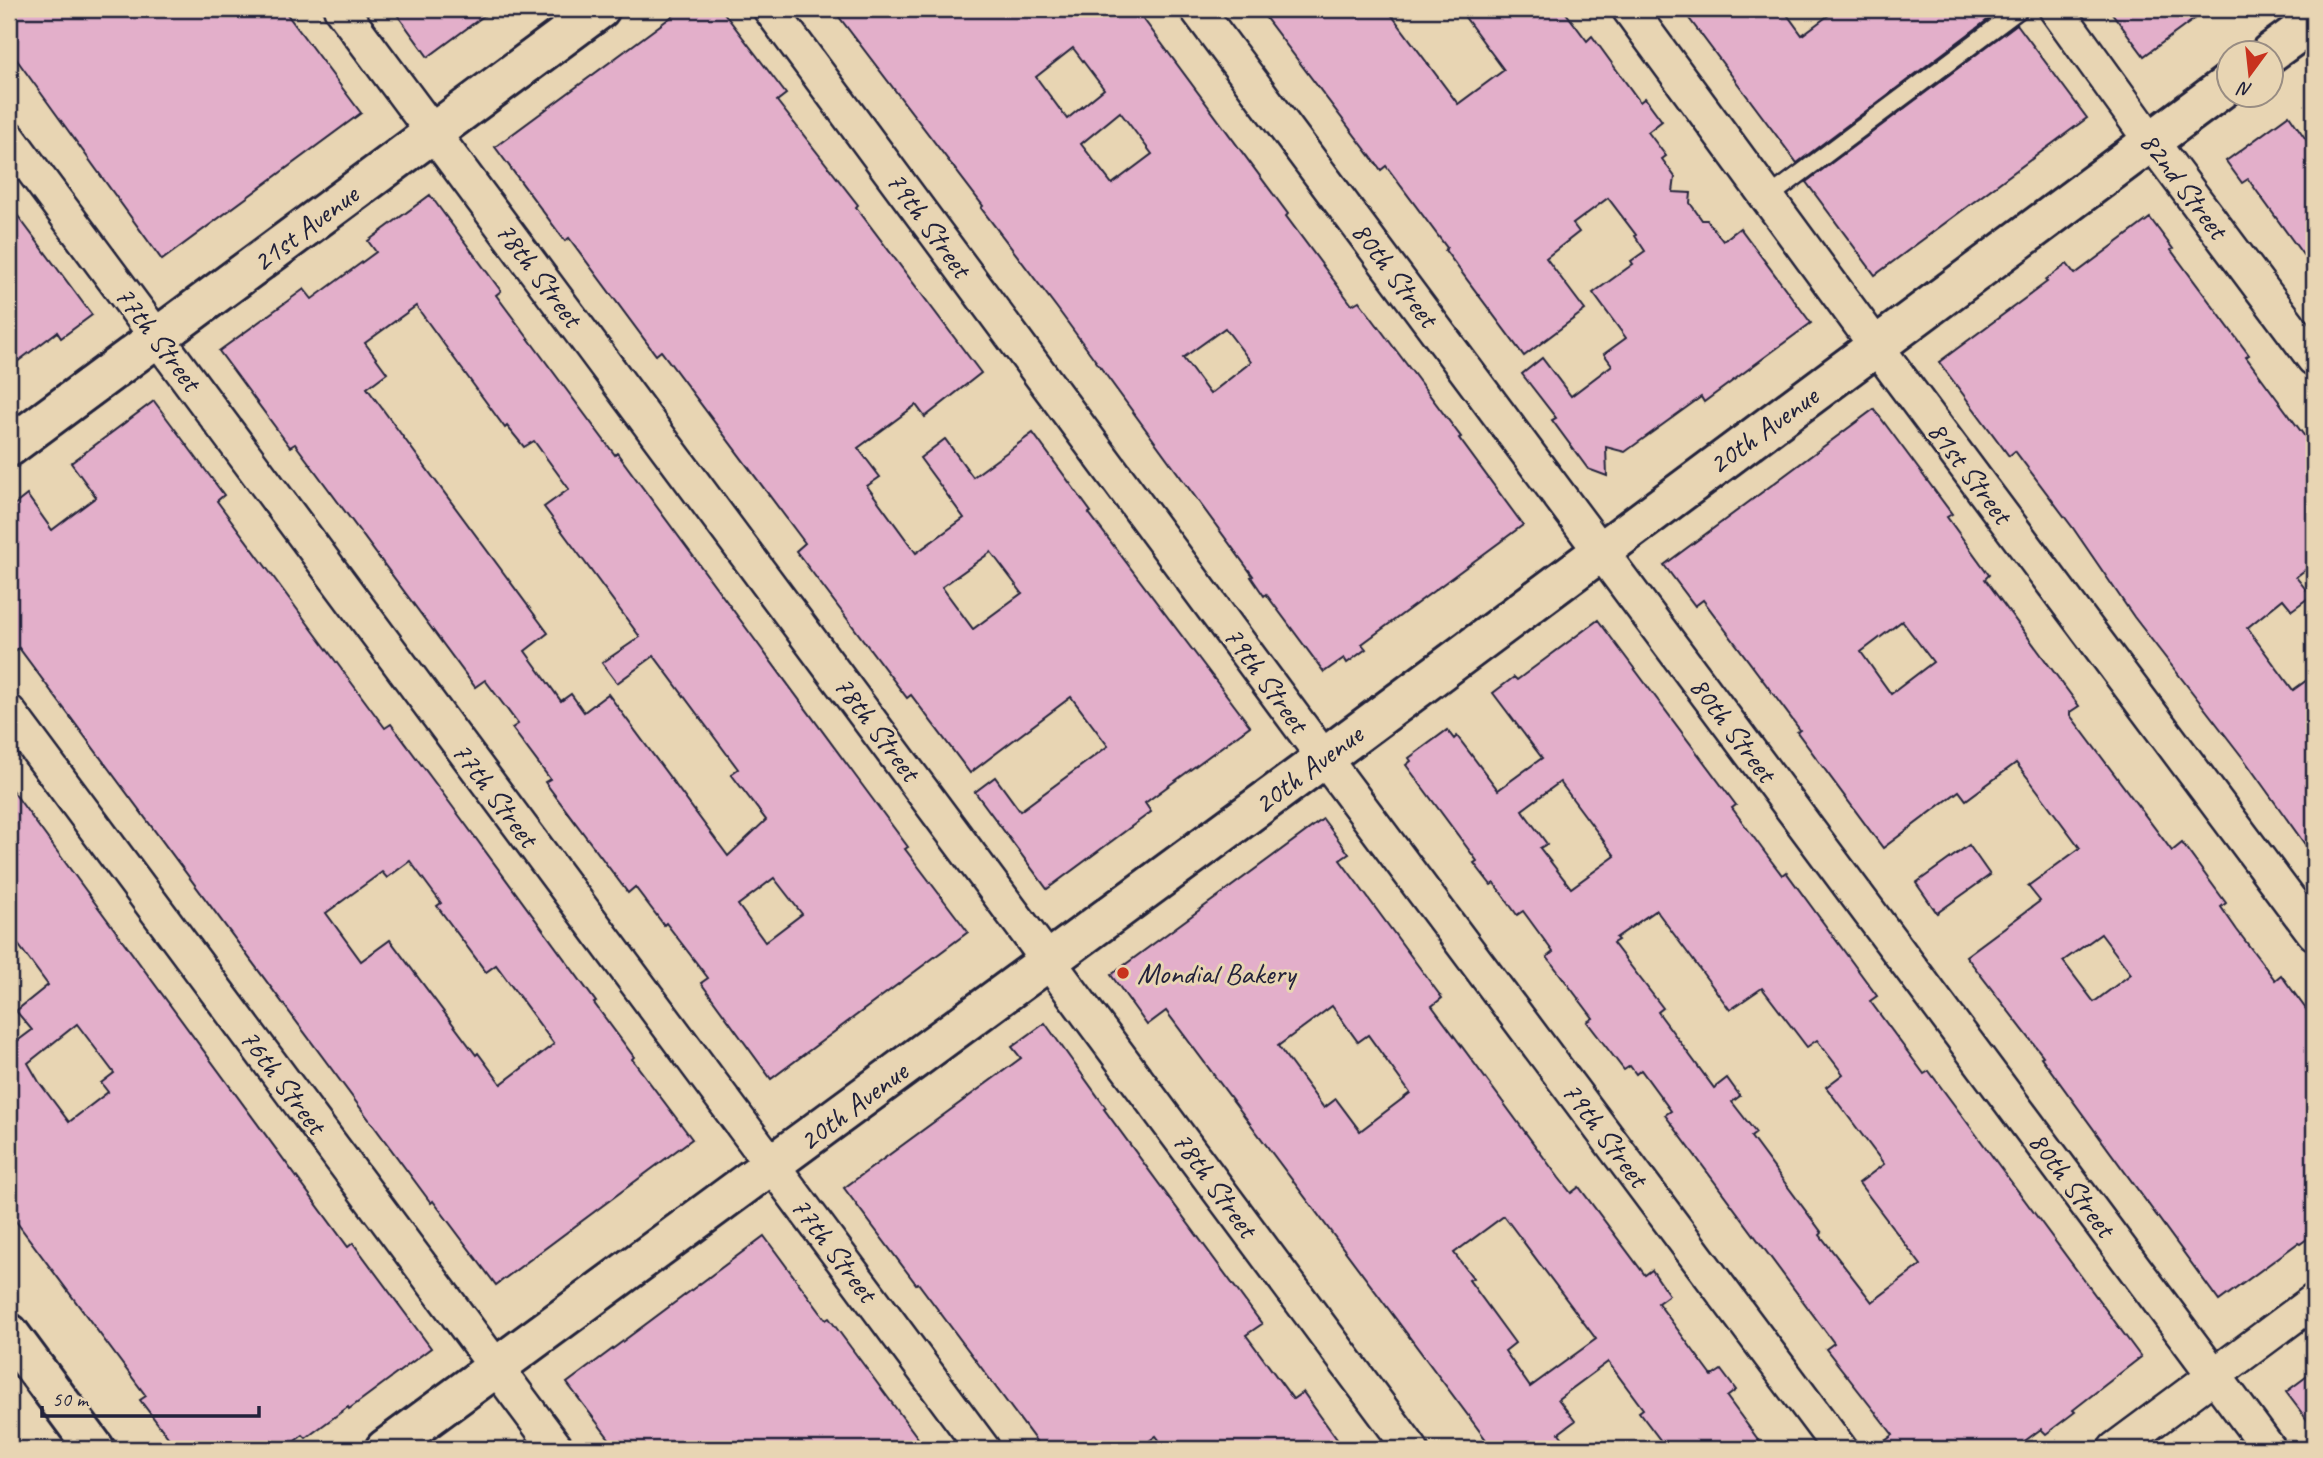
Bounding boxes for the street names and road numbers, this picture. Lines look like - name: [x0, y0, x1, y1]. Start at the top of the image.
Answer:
- street label: 82nd Street: [2131, 124, 2238, 249]
- street label: 79th Street: [878, 163, 982, 287]
- street label: 21st Avenue: [244, 174, 368, 280]
- street label: 78th Street: [487, 214, 593, 337]
- street label: 80th Street: [1343, 214, 1449, 337]
- street label: 77th Street: [106, 278, 212, 401]
- street label: 20th Avenue: [1700, 376, 1827, 483]
- street label: 81st Street: [1919, 413, 2023, 533]
- street label: 79th Street: [1215, 618, 1319, 742]
- street label: 78th Street: [825, 668, 931, 791]
- street label: 80th Street: [1681, 669, 1787, 792]
- street label: 20th Avenue: [1246, 714, 1372, 822]
- street label: 77th Street: [443, 734, 549, 857]
- street label: 76th Street: [231, 1021, 337, 1144]
- street label: 20th Avenue: [791, 1051, 917, 1159]
- street label: 79th Street: [1553, 1074, 1659, 1197]
- street label: 78th Street: [1164, 1123, 1268, 1247]
- street label: 80th Street: [2020, 1124, 2126, 1247]
- street label: 77th Street: [782, 1189, 888, 1312]

